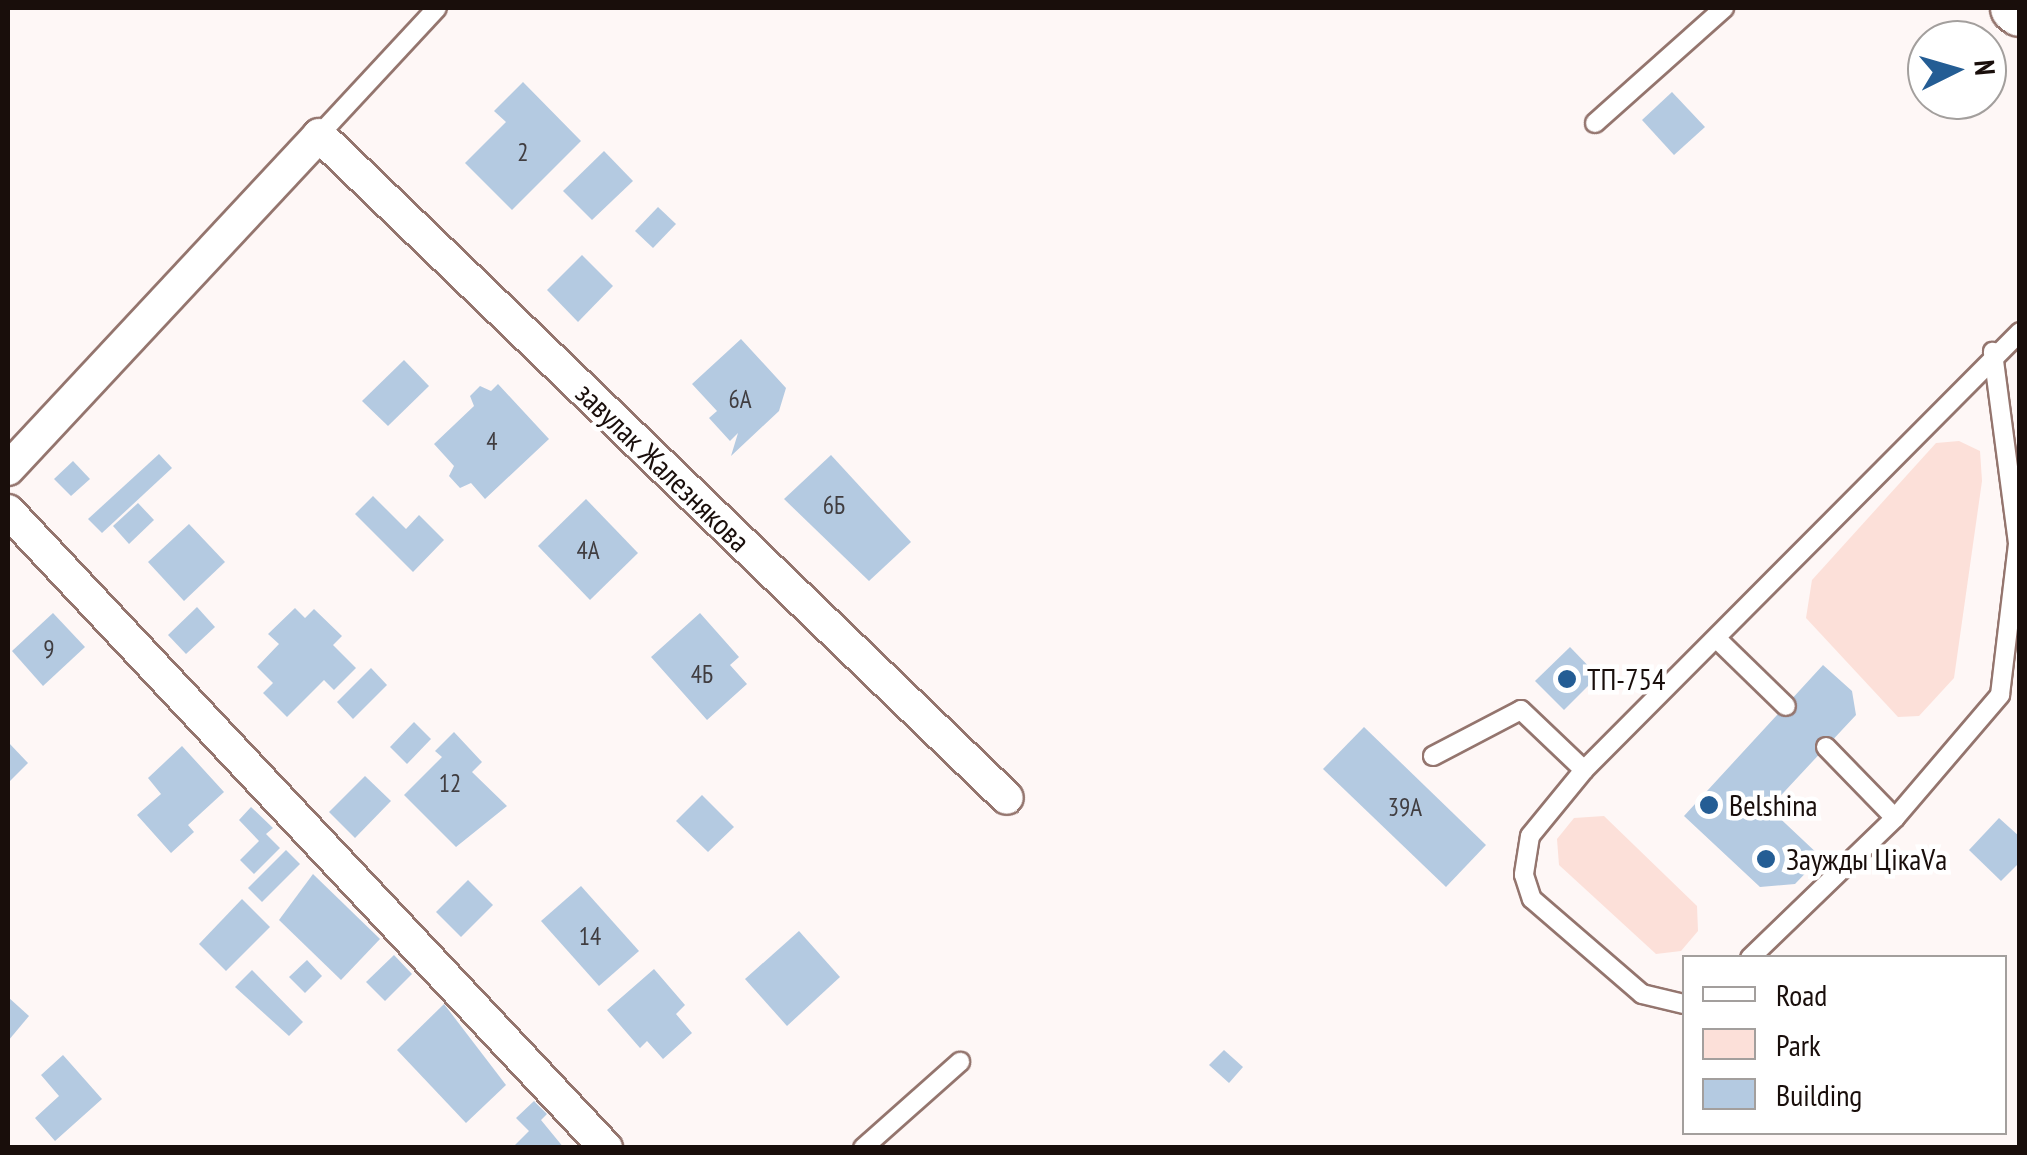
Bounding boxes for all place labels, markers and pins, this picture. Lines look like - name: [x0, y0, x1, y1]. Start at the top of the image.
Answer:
- place label: ТП-754: [1587, 661, 1665, 697]
- marker: ТП-754: [1556, 668, 1578, 690]
- place label: Belshina: [1729, 787, 1818, 823]
- marker: Belshina: [1698, 794, 1720, 816]
- place label: Заужды ЦікаVа: [1786, 841, 1947, 877]
- marker: Заужды ЦікаVа: [1755, 848, 1777, 870]

